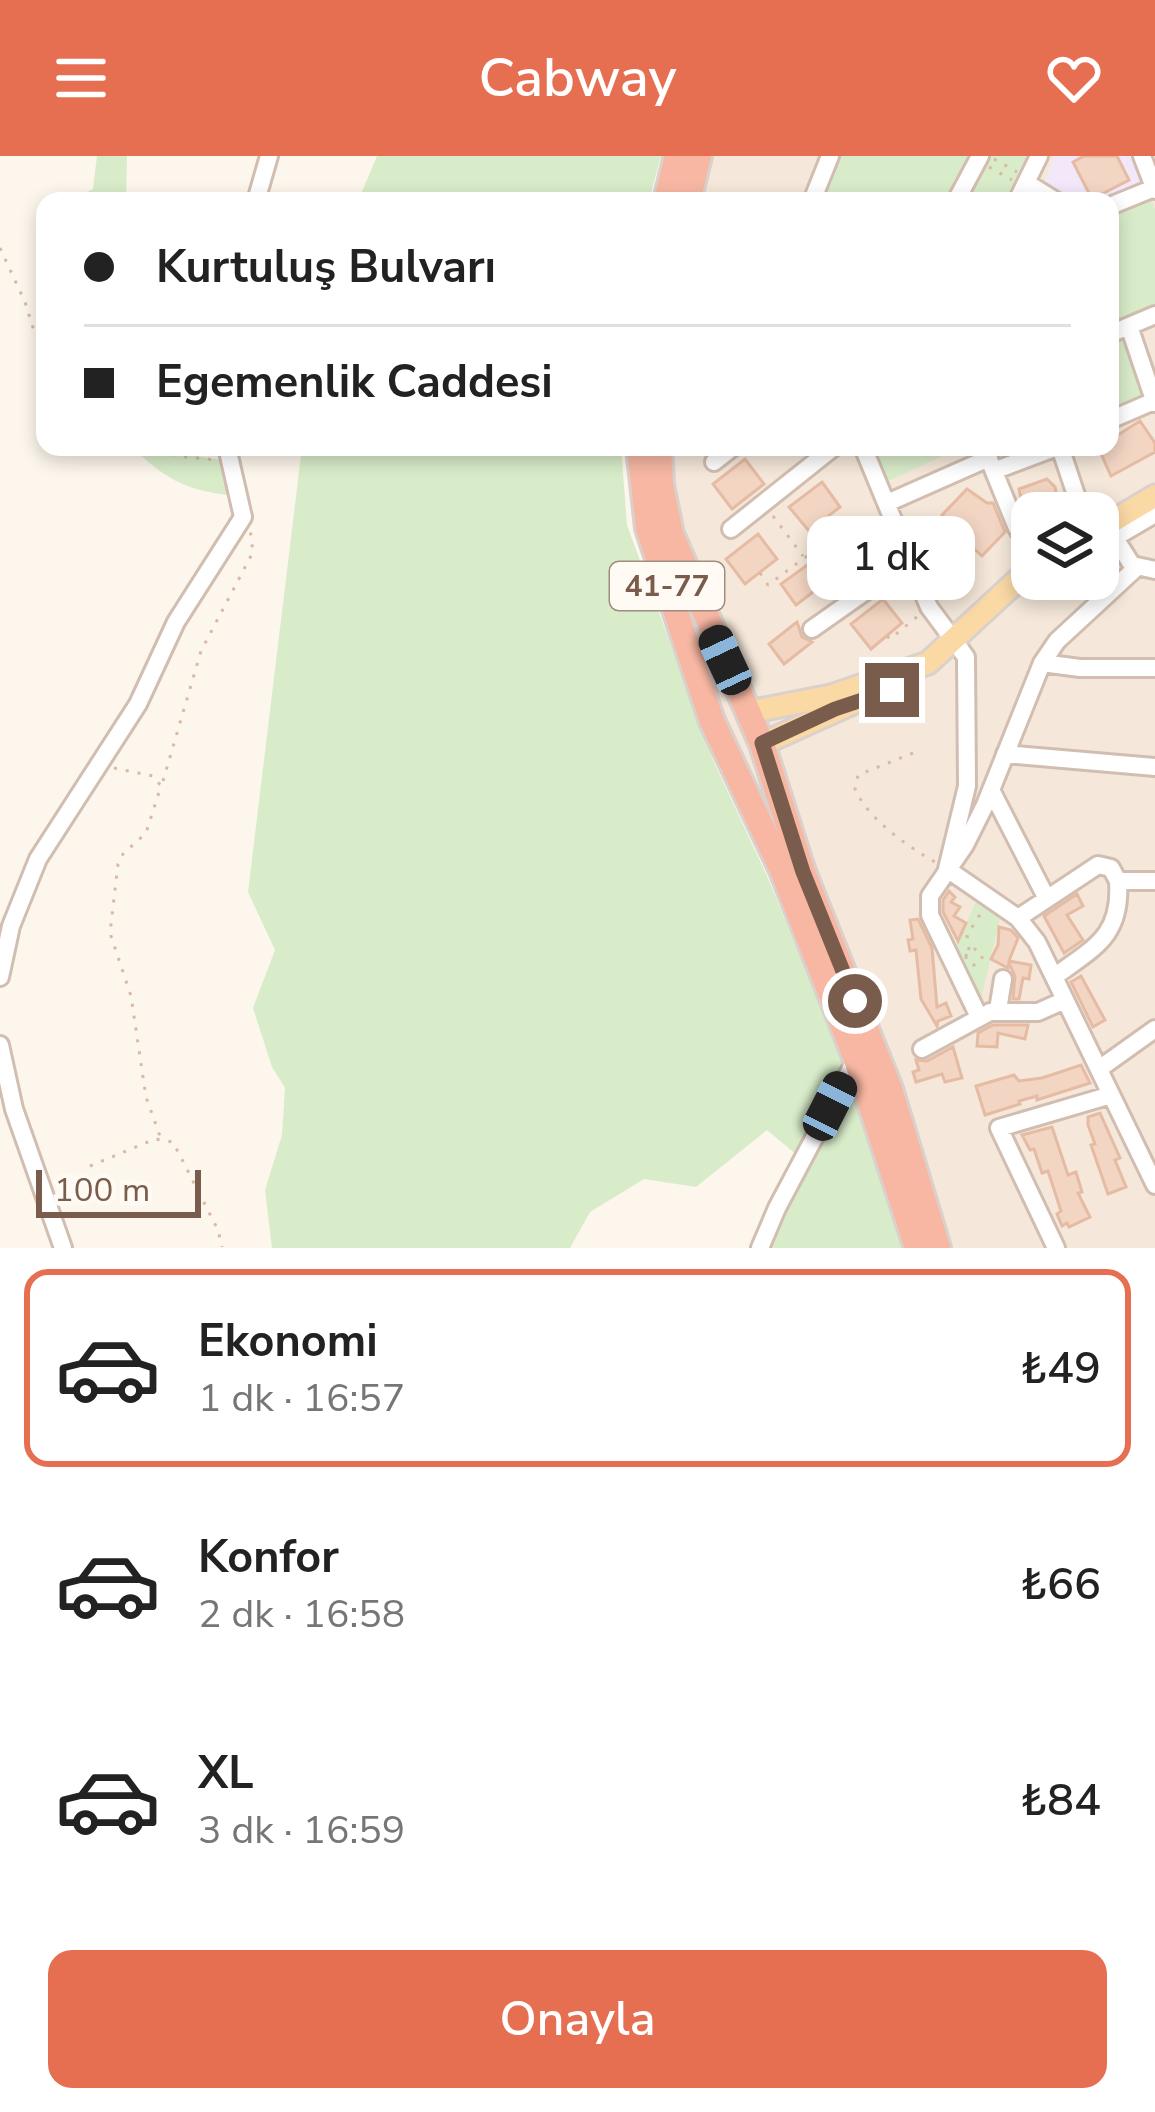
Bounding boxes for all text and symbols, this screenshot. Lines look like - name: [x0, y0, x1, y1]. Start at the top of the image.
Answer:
- text: Cabway: [479, 41, 676, 115]
- icon: menu: [48, 45, 114, 111]
- icon: heart: [1041, 45, 1107, 111]
- text: Kurtuluş Bulvarı: [156, 237, 496, 298]
- text: Egemenlik Caddesi: [156, 352, 553, 413]
- map controls: [1011, 492, 1119, 600]
- button: layers: [1011, 492, 1119, 600]
- callout: 1 dk: [808, 516, 976, 600]
- text: 1 dk: [853, 531, 929, 584]
- road number: 41-77: [610, 562, 724, 610]
- car: [693, 620, 757, 700]
- route end: [865, 663, 919, 717]
- route start: [828, 974, 882, 1028]
- car: [798, 1066, 862, 1146]
- scale bar: [36, 1164, 201, 1217]
- text: 100 m: [54, 1168, 150, 1213]
- text: Ekonomi: [198, 1311, 378, 1372]
- icon: car: [54, 1314, 162, 1422]
- text: ₺49: [1020, 1338, 1101, 1399]
- text: 1 dk · 16:57: [198, 1372, 405, 1425]
- text: Konfor: [198, 1527, 339, 1588]
- icon: car: [54, 1530, 162, 1638]
- text: ₺66: [1020, 1554, 1101, 1615]
- text: 2 dk · 16:58: [198, 1588, 405, 1641]
- text: XL: [198, 1743, 254, 1804]
- icon: car: [54, 1746, 162, 1854]
- text: ₺84: [1020, 1770, 1101, 1831]
- text: 3 dk · 16:59: [198, 1804, 405, 1857]
- button: Onayla: [48, 1950, 1107, 2088]

